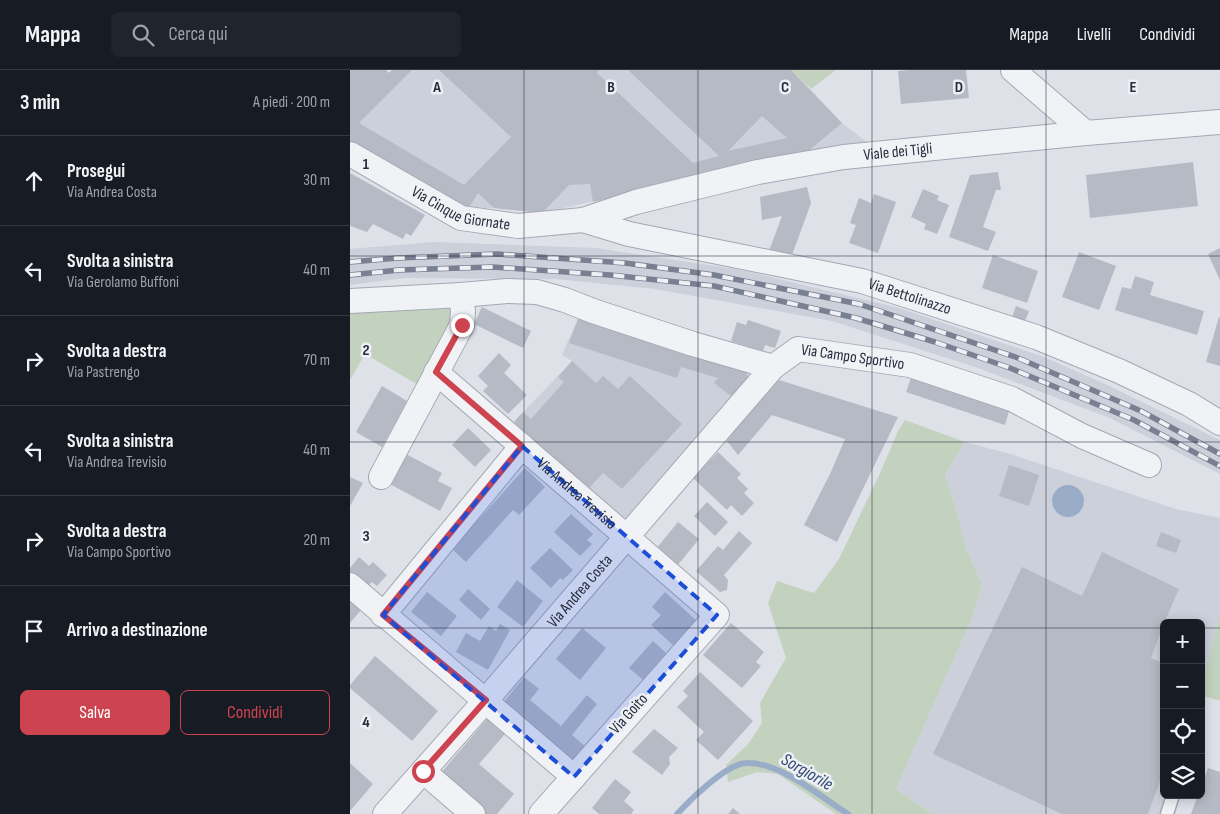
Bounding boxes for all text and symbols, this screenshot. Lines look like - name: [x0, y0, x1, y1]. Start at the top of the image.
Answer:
- search box: [111, 12, 461, 57]
- text: Mappa: [25, 20, 81, 49]
- icon: search: [129, 21, 157, 49]
- text: Cerca qui: [169, 23, 227, 46]
- text: Mappa: [1009, 24, 1049, 45]
- text: Livelli: [1077, 24, 1111, 45]
- text: Condividi: [1139, 24, 1195, 45]
- text: A: [432, 78, 441, 97]
- text: B: [607, 78, 615, 97]
- text: C: [781, 78, 789, 97]
- text: D: [955, 78, 963, 97]
- text: E: [1130, 78, 1137, 97]
- text: 3 min: [20, 90, 60, 115]
- text: A piedi · 200 m: [253, 93, 330, 112]
- street label: Viale dei Tigli: [863, 139, 933, 165]
- text: 1: [363, 155, 370, 174]
- text: Prosegui: [67, 160, 125, 183]
- icon: ahead: [20, 167, 48, 195]
- text: 30 m: [303, 171, 330, 190]
- street label: Via Cinque Giornate: [408, 182, 511, 234]
- text: Via Andrea Costa: [67, 183, 157, 202]
- text: Svolta a sinistra: [67, 250, 174, 273]
- icon: left: [20, 257, 48, 285]
- text: 40 m: [303, 261, 330, 280]
- text: Via Gerolamo Buffoni: [67, 273, 179, 292]
- street label: Via Bettolinazzo: [866, 274, 954, 319]
- route end: [451, 314, 474, 337]
- text: Svolta a destra: [67, 340, 167, 363]
- street label: Via Campo Sportivo: [800, 340, 906, 374]
- text: 2: [362, 341, 370, 360]
- icon: right: [20, 347, 48, 375]
- text: 70 m: [304, 351, 330, 370]
- text: Via Pastrengo: [67, 363, 140, 382]
- text: Svolta a sinistra: [67, 430, 174, 453]
- icon: left: [20, 437, 48, 465]
- text: 40 m: [303, 441, 330, 460]
- text: Via Andrea Trevisio: [67, 453, 167, 472]
- street label: Via Andrea Trevisio: [533, 454, 621, 533]
- text: Svolta a destra: [67, 520, 167, 543]
- icon: right: [20, 527, 48, 555]
- text: 3: [362, 527, 370, 546]
- text: 20 m: [303, 531, 330, 550]
- text: Via Campo Sportivo: [67, 543, 171, 562]
- street label: Via Andrea Costa: [543, 551, 616, 631]
- icon: arrive: [20, 617, 48, 645]
- text: Arrivo a destinazione: [67, 619, 208, 642]
- map controls: [1160, 619, 1205, 799]
- button: +: [1160, 619, 1205, 664]
- button: −: [1160, 664, 1205, 709]
- button: Salva: [20, 690, 170, 735]
- button: Condividi: [180, 690, 330, 735]
- street label: Via Goito: [606, 690, 652, 738]
- button: locate: [1160, 709, 1205, 754]
- text: 4: [362, 713, 370, 732]
- water label: Sorgiorile: [777, 749, 837, 795]
- button: layers: [1160, 754, 1205, 799]
- route start: [412, 760, 435, 783]

